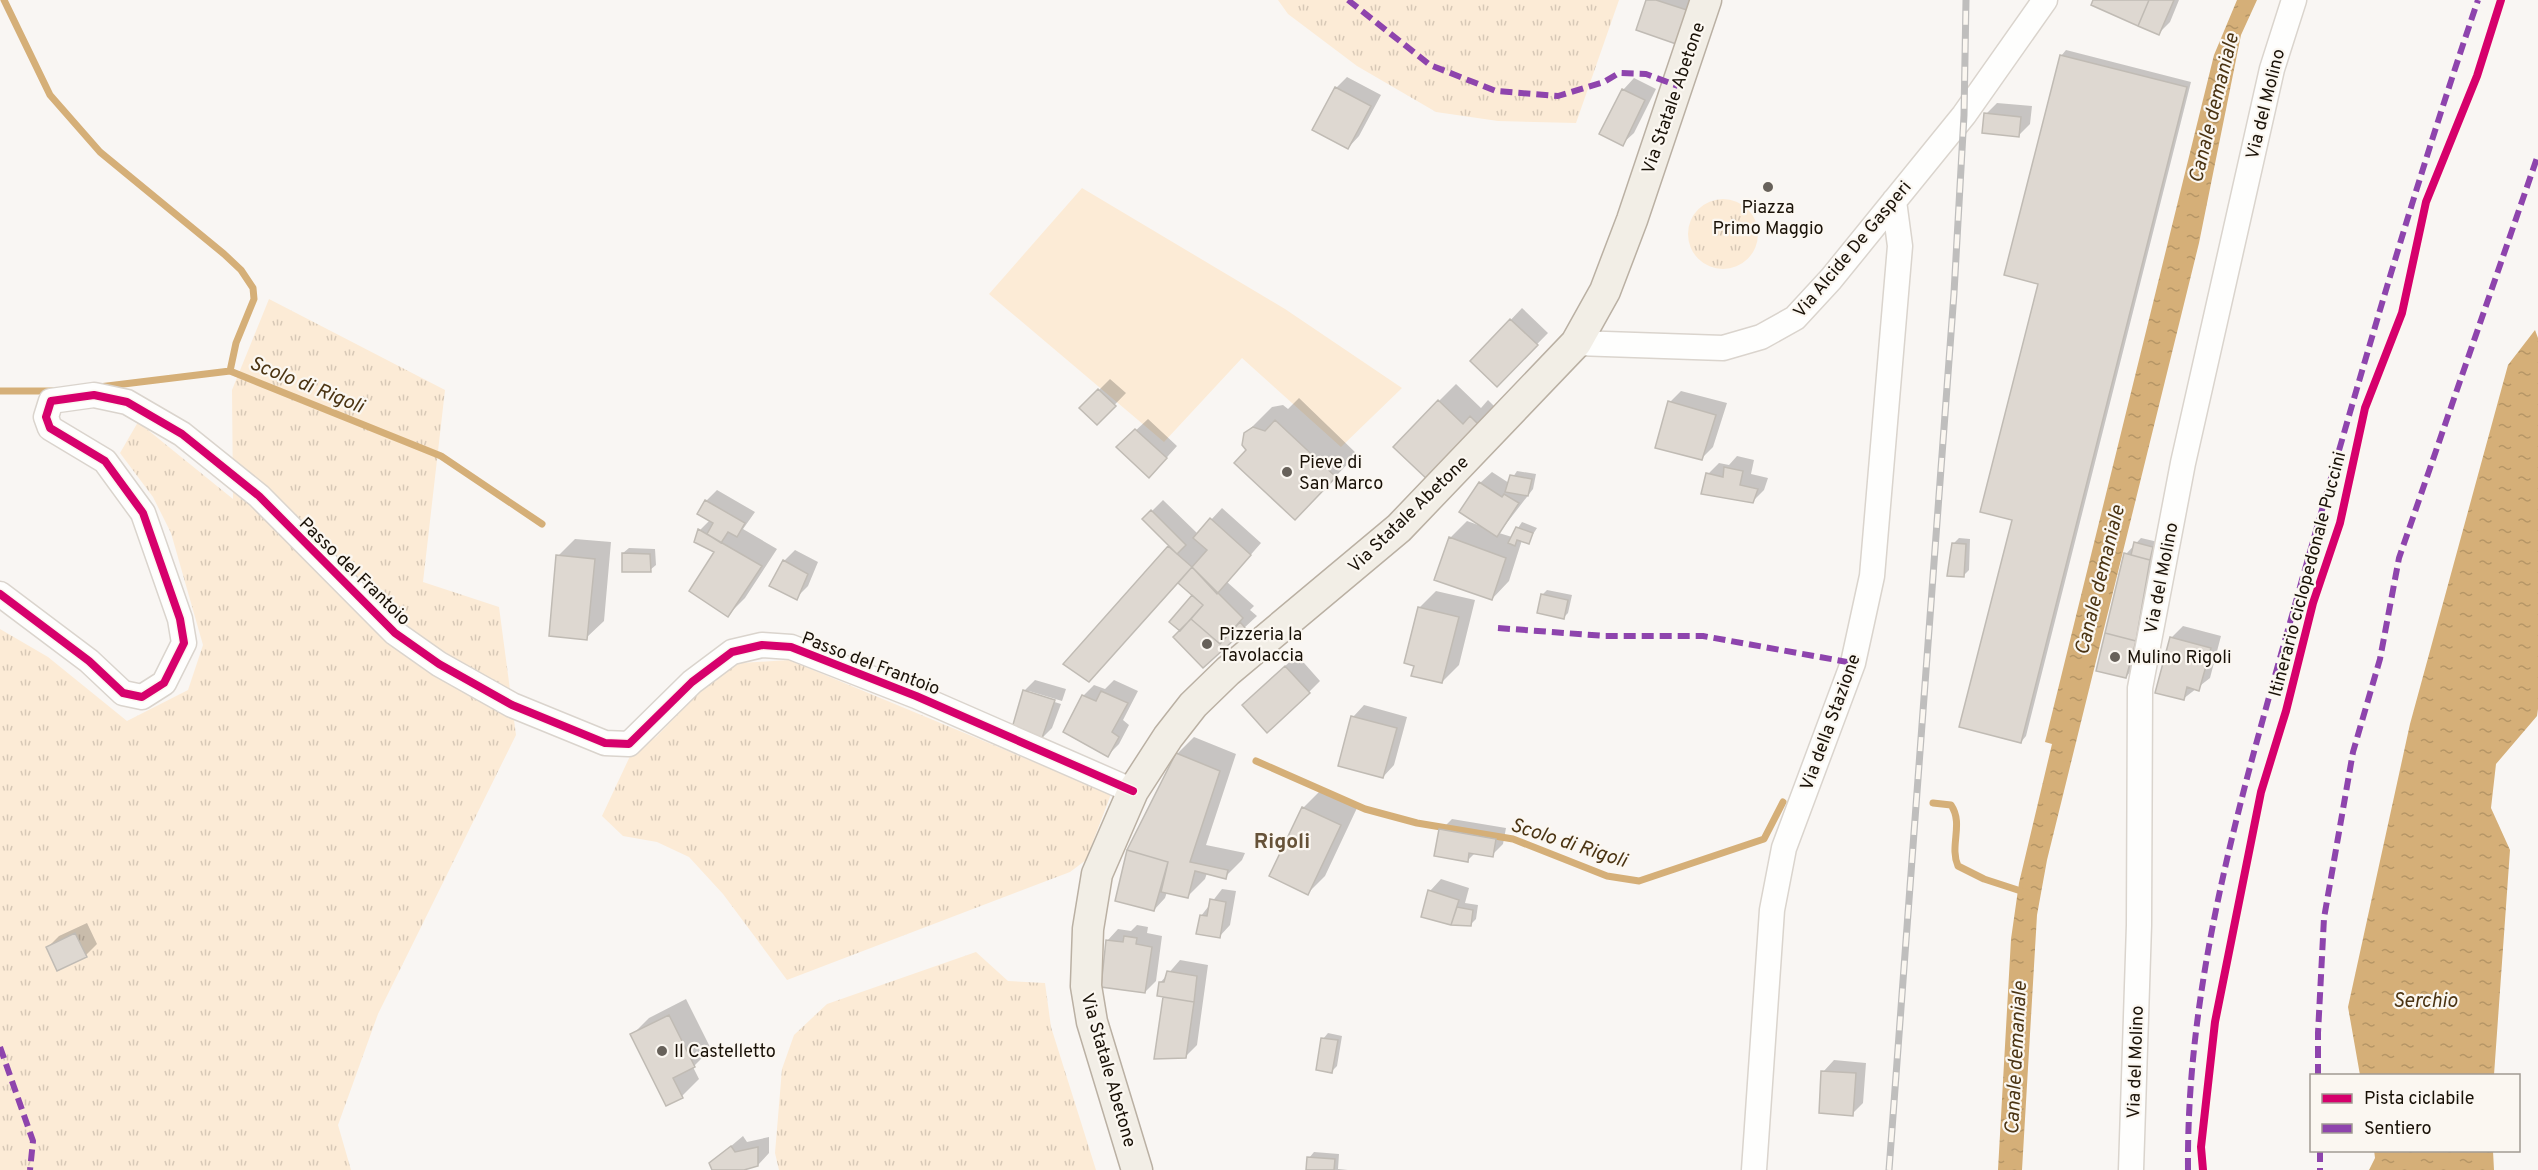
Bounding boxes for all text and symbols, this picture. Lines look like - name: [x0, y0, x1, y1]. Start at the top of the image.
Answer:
- street label: Via Statale Abetone: [1638, 19, 1711, 178]
- water label: Canale demaniale: [2184, 30, 2246, 186]
- street label: Via del Molino: [2242, 47, 2291, 162]
- street label: Via Alcide De Gasperi: [1789, 177, 1917, 323]
- marker: Piazza Primo Maggio: [1761, 180, 1775, 194]
- place label: Piazza Primo Maggio: [1712, 197, 1824, 241]
- water label: Scolo di Rigoli: [245, 351, 368, 421]
- street label: Itinerario ciclopedonale Puccini: [2265, 449, 2352, 700]
- street label: Via Statale Abetone: [1344, 451, 1474, 579]
- place label: Pieve di San Marco: [1299, 452, 1383, 496]
- marker: Pieve di San Marco: [1280, 465, 1294, 479]
- water label: Canale demaniale: [2070, 502, 2132, 658]
- street label: Passo del Frantoio: [293, 513, 415, 631]
- street label: Via del Molino: [2140, 521, 2185, 636]
- place label: Pizzeria la Tavolaccia: [1219, 624, 1304, 668]
- street label: Passo del Frantoio: [798, 627, 943, 701]
- marker: Pizzeria la Tavolaccia: [1200, 637, 1214, 651]
- place label: Mulino Rigoli: [2127, 647, 2232, 670]
- marker: Mulino Rigoli: [2108, 650, 2122, 664]
- street label: Via della Stazione: [1796, 651, 1867, 794]
- water label: Scolo di Rigoli: [1507, 813, 1631, 875]
- district label: Rigoli: [1254, 829, 1310, 856]
- water label: Canale demaniale: [2000, 980, 2034, 1135]
- water label: Serchio: [2393, 989, 2458, 1015]
- street label: Via Statale Abetone: [1075, 991, 1141, 1150]
- street label: Via del Molino: [2123, 1005, 2150, 1119]
- place label: Il Castelletto: [674, 1041, 776, 1064]
- marker: Il Castelletto: [655, 1044, 669, 1058]
- legend: [2310, 1074, 2520, 1152]
- text: Pista ciclabile: [2364, 1088, 2474, 1111]
- text: Sentiero: [2364, 1118, 2432, 1141]

